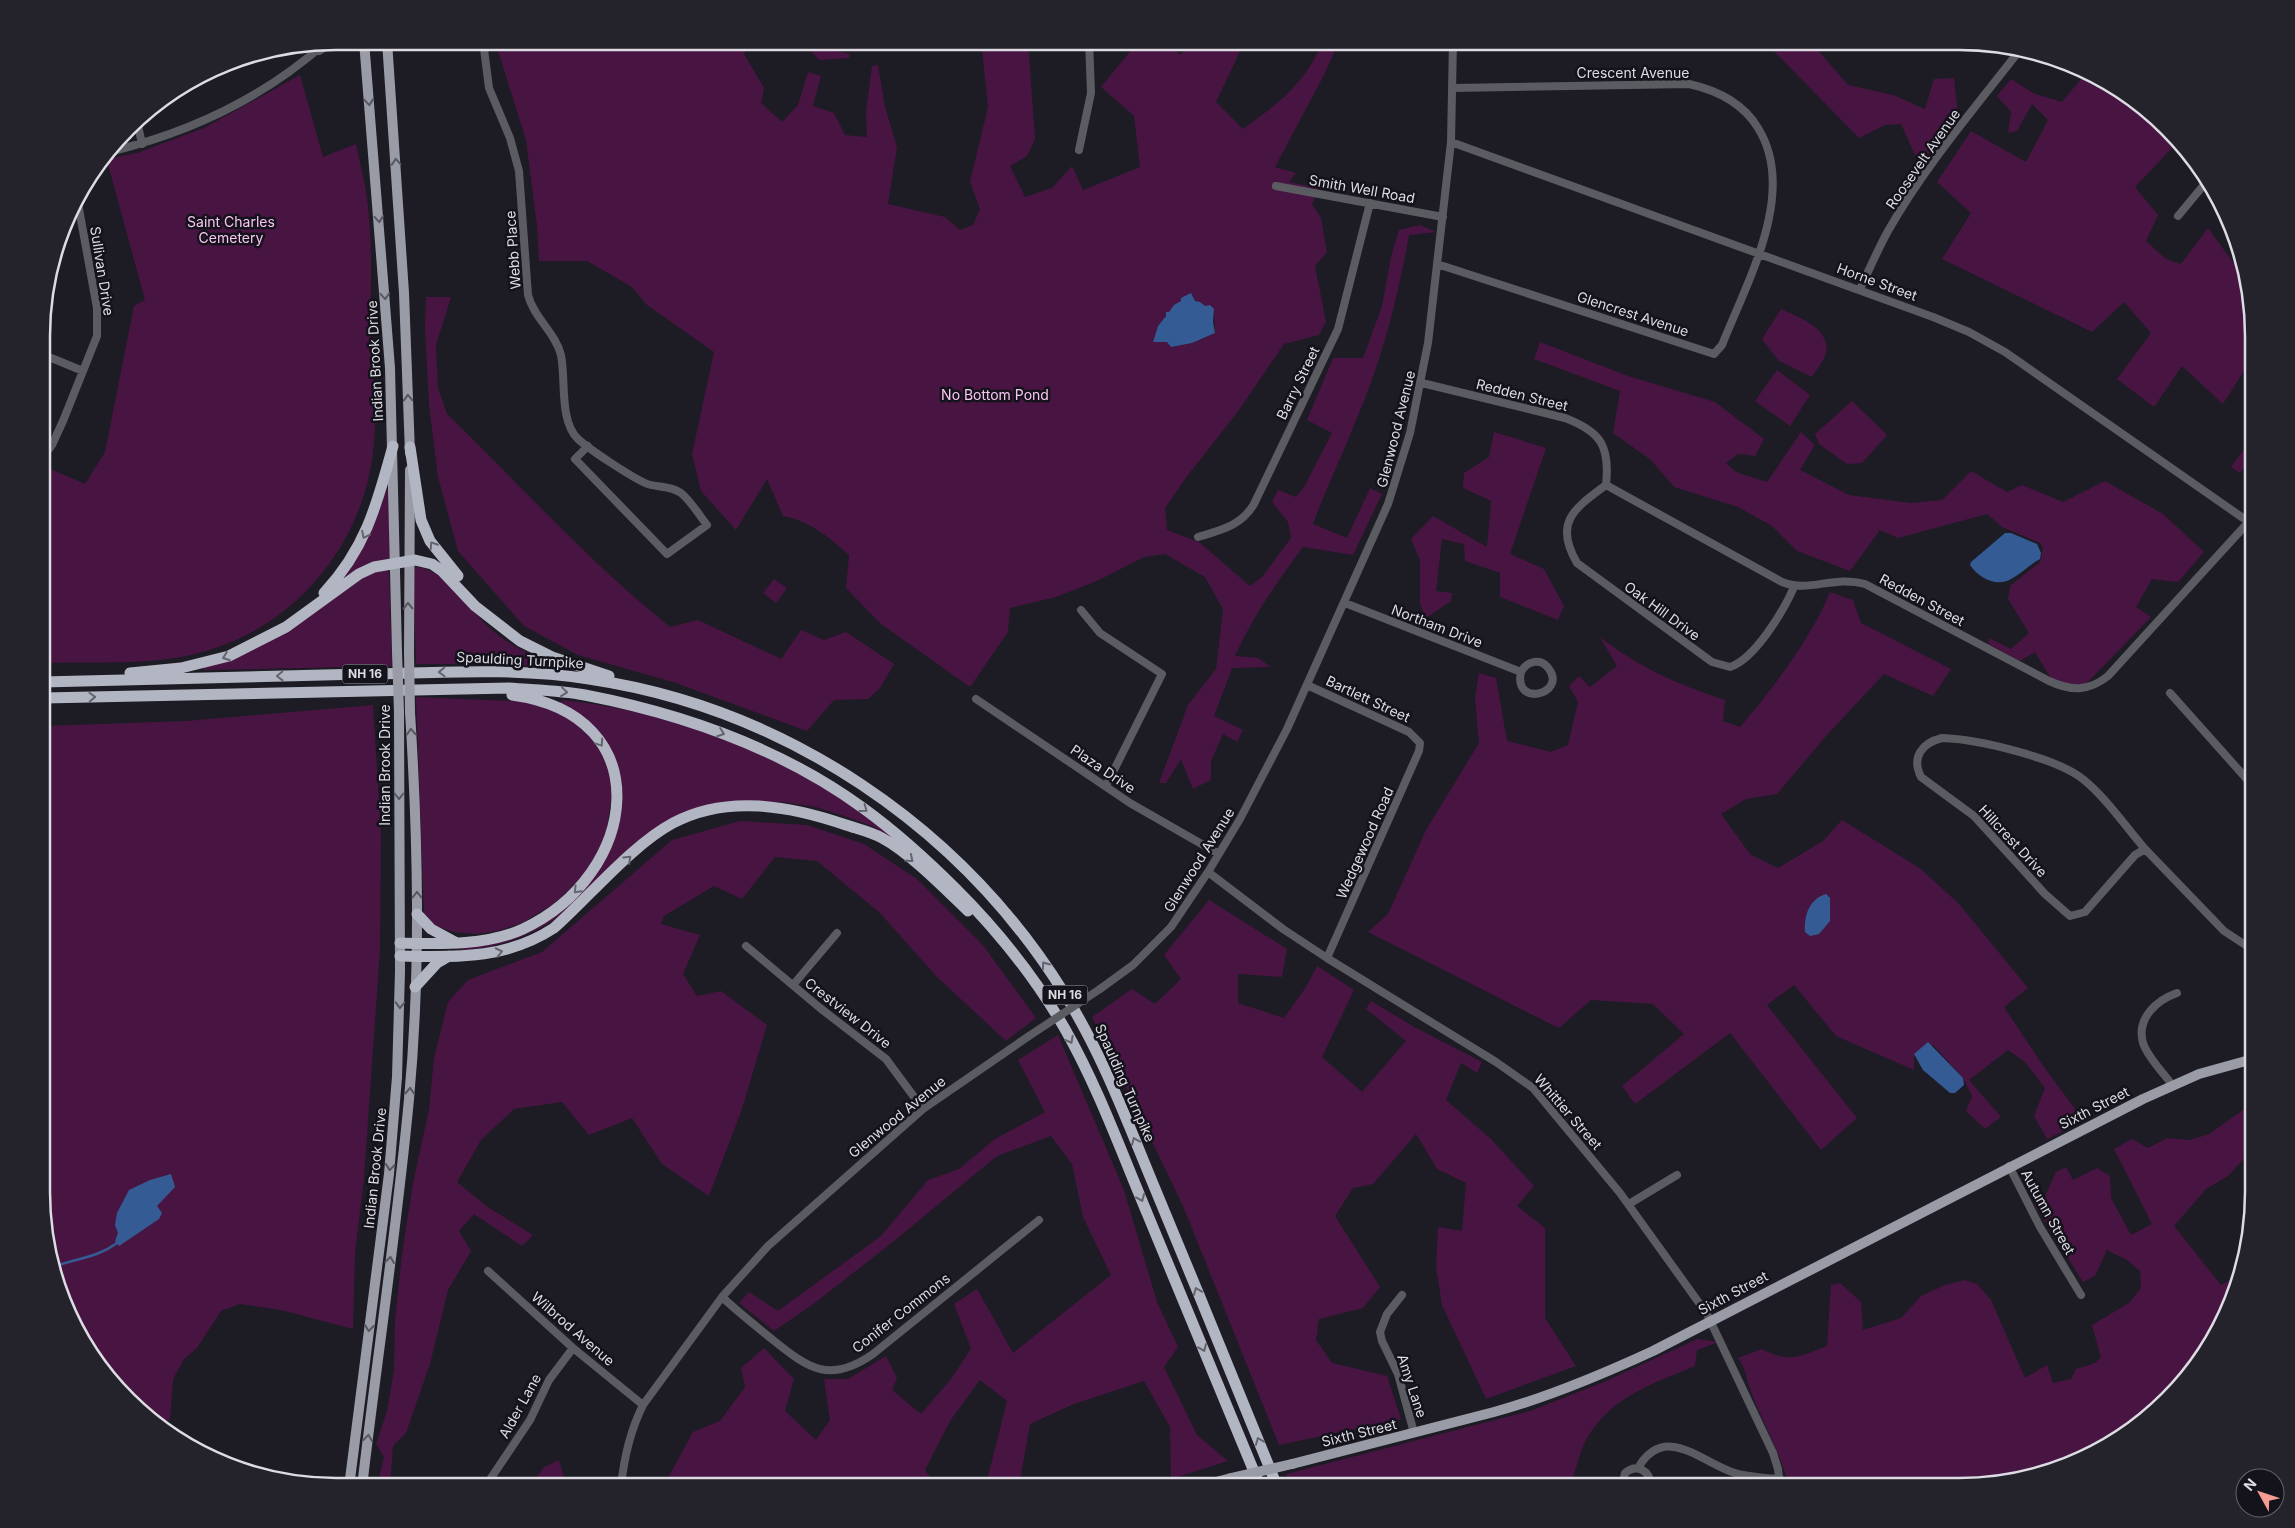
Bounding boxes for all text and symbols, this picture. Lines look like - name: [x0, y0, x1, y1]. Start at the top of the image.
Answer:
- street label: Crescent Avenue: [1577, 64, 1689, 81]
- one-way arrow: [363, 98, 374, 106]
- street label: Roosevelt Avenue: [1882, 106, 1963, 212]
- one-way arrow: [391, 157, 402, 165]
- street label: Smith Well Road: [1308, 171, 1416, 206]
- street label: Webb Place: [501, 210, 524, 290]
- park label: Saint Charles Cemetery: [187, 213, 275, 246]
- one-way arrow: [373, 215, 384, 223]
- street label: Sullivan Drive: [87, 225, 118, 317]
- street label: Horne Street: [1835, 259, 1920, 304]
- street label: Glencrest Avenue: [1575, 287, 1691, 340]
- one-way arrow: [379, 292, 390, 300]
- street label: Indian Brook Drive: [363, 300, 386, 422]
- street label: Barry Street: [1273, 343, 1323, 422]
- street label: Glenwood Avenue: [1373, 369, 1418, 489]
- street label: Redden Street: [1474, 375, 1570, 414]
- park label: No Bottom Pond: [941, 386, 1049, 403]
- one-way arrow: [403, 394, 414, 402]
- one-way arrow: [361, 530, 371, 539]
- one-way arrow: [430, 542, 439, 551]
- street label: Redden Street: [1877, 570, 1968, 629]
- street label: Oak Hill Drive: [1621, 577, 1703, 644]
- street label: Northam Drive: [1389, 600, 1485, 651]
- one-way arrow: [403, 602, 413, 610]
- street label: Spaulding Turnpike: [456, 648, 584, 671]
- one-way arrow: [223, 651, 231, 661]
- road number: NH 16: [342, 664, 388, 684]
- one-way arrow: [438, 667, 446, 677]
- one-way arrow: [276, 671, 284, 681]
- street label: Bartlett Street: [1323, 672, 1413, 726]
- one-way arrow: [560, 686, 568, 697]
- one-way arrow: [89, 692, 97, 702]
- street label: Indian Brook Drive: [376, 704, 393, 826]
- one-way arrow: [716, 727, 725, 737]
- one-way arrow: [406, 728, 417, 736]
- one-way arrow: [594, 737, 603, 747]
- street label: Plaza Drive: [1068, 741, 1139, 796]
- street label: Wedgewood Road: [1332, 784, 1397, 901]
- one-way arrow: [394, 792, 404, 800]
- street label: Hillcrest Drive: [1976, 801, 2051, 880]
- one-way arrow: [858, 803, 868, 812]
- street label: Glenwood Avenue: [1160, 804, 1238, 915]
- one-way arrow: [904, 854, 913, 862]
- one-way arrow: [622, 856, 631, 865]
- one-way arrow: [574, 885, 583, 894]
- one-way arrow: [412, 890, 422, 898]
- one-way arrow: [494, 947, 503, 957]
- one-way arrow: [1042, 962, 1052, 971]
- street label: Crestview Drive: [802, 974, 895, 1052]
- road number: NH 16: [1042, 986, 1088, 1004]
- one-way arrow: [395, 1002, 405, 1009]
- street label: Spaulding Turnpike: [1092, 1021, 1159, 1145]
- one-way arrow: [1064, 1035, 1074, 1044]
- street label: Whittier Street: [1531, 1070, 1606, 1153]
- street label: Glenwood Avenue: [845, 1072, 949, 1161]
- street label: Sixth Street: [2056, 1082, 2132, 1133]
- one-way arrow: [404, 1086, 415, 1094]
- street label: Indian Brook Drive: [360, 1107, 389, 1229]
- one-way arrow: [1131, 1137, 1142, 1146]
- one-way arrow: [385, 1163, 396, 1171]
- street label: Autumn Street: [2018, 1166, 2079, 1258]
- one-way arrow: [1134, 1193, 1145, 1202]
- one-way arrow: [384, 1255, 395, 1263]
- street label: Sixth Street: [1695, 1267, 1771, 1318]
- street label: Conifer Commons: [848, 1269, 953, 1356]
- one-way arrow: [1193, 1287, 1204, 1296]
- street label: Wilbrod Avenue: [528, 1288, 618, 1369]
- one-way arrow: [364, 1324, 374, 1332]
- one-way arrow: [1197, 1343, 1207, 1352]
- street label: Amy Lane: [1394, 1352, 1431, 1420]
- street label: Alder Lane: [495, 1370, 544, 1441]
- street label: Sixth Street: [1320, 1415, 1398, 1450]
- one-way arrow: [362, 1434, 373, 1442]
- one-way arrow: [1255, 1437, 1265, 1446]
- north arrow: [2235, 1468, 2285, 1518]
- text: N: [2240, 1475, 2260, 1494]

